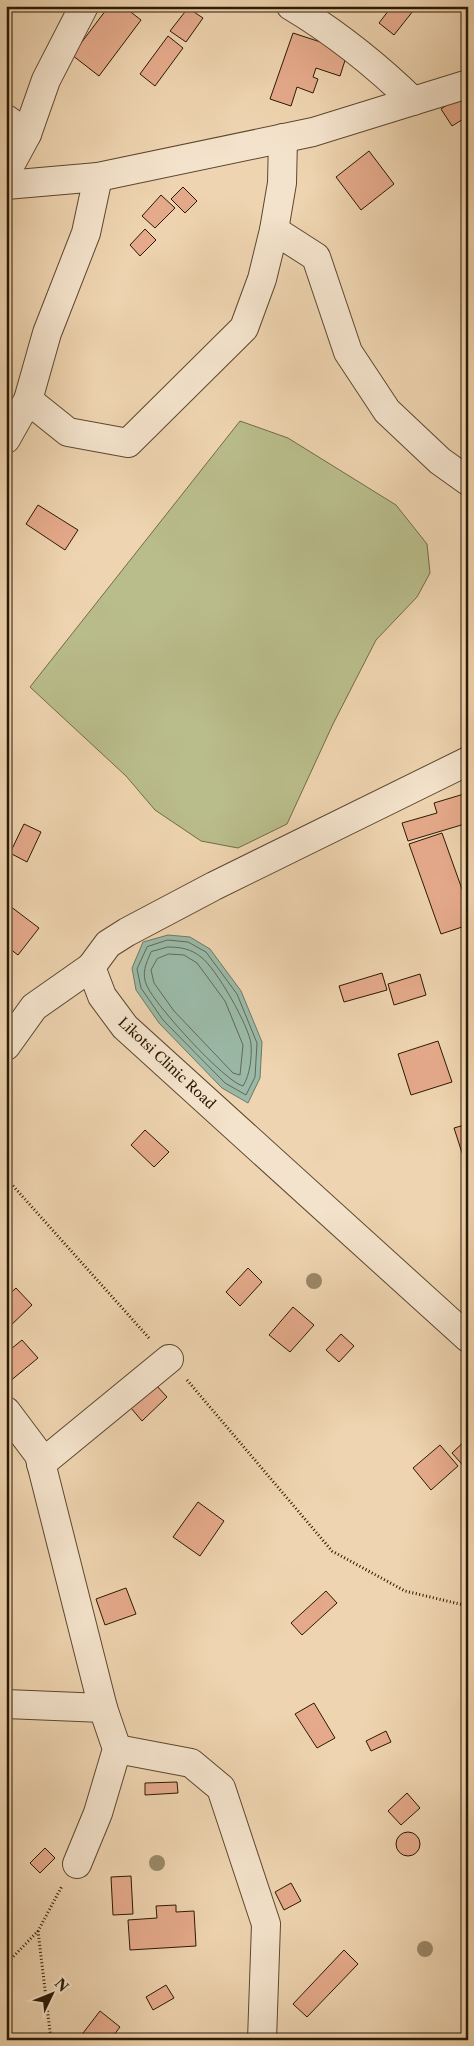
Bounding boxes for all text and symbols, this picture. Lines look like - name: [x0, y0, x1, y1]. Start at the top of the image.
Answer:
- street label: Likotsi Clinic Road: [115, 1013, 220, 1113]
- north arrow: [28, 1968, 78, 2018]
- text: N: [51, 1975, 72, 1996]

